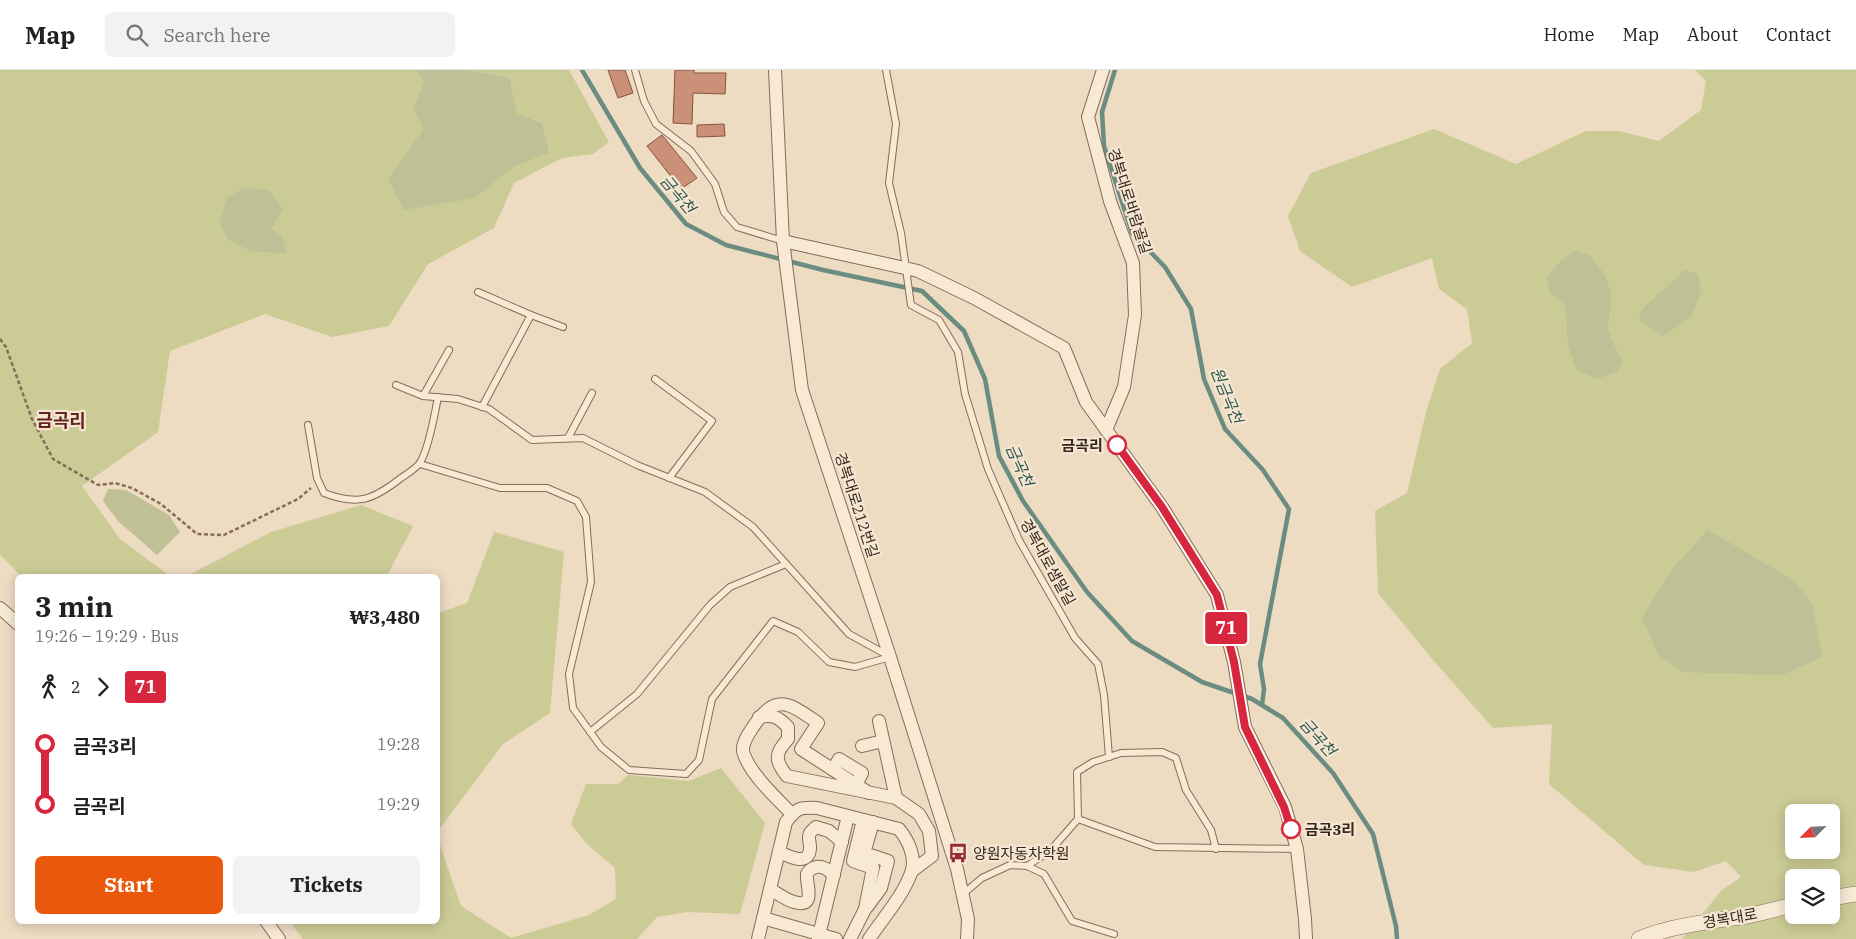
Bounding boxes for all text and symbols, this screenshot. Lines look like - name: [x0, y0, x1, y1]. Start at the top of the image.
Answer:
- search box: [105, 12, 455, 57]
- text: Map: [25, 19, 75, 51]
- icon: search: [123, 21, 151, 49]
- text: Search here: [163, 23, 270, 47]
- text: Home: [1543, 23, 1595, 46]
- text: Map: [1623, 23, 1659, 46]
- text: About: [1687, 23, 1738, 46]
- text: Contact: [1766, 23, 1831, 46]
- street label: 경복대로바람골길: [1104, 146, 1156, 256]
- water label: 금곡천: [656, 171, 701, 219]
- water label: 원금곡천: [1207, 364, 1248, 428]
- district label: 금곡리: [36, 409, 86, 432]
- marker: 금곡리: [1107, 435, 1127, 455]
- place label: 금곡리: [1062, 436, 1103, 455]
- water label: 금곡천: [1002, 441, 1039, 491]
- street label: 경복대로212번길: [831, 450, 883, 560]
- street label: 경복대로샘말길: [1016, 515, 1080, 609]
- text: 3 min: [35, 588, 113, 625]
- text: ₩3,480: [350, 605, 420, 629]
- line badge: 71: [1204, 612, 1248, 644]
- text: 71: [1215, 616, 1237, 639]
- text: 19:26 – 19:29 · Bus: [35, 626, 179, 646]
- icon: walk: [35, 673, 63, 701]
- icon: forward: [89, 673, 117, 701]
- text: 71: [135, 675, 156, 698]
- text: 2: [71, 677, 81, 697]
- water label: 금곡천: [1296, 714, 1342, 762]
- text: 금곡3리: [73, 734, 137, 758]
- text: 19:28: [377, 734, 420, 754]
- text: 금곡리: [73, 794, 125, 818]
- text: 19:29: [377, 794, 420, 814]
- north arrow: [1785, 804, 1840, 859]
- map controls: [1785, 804, 1840, 924]
- marker: 금곡3리: [1281, 819, 1301, 839]
- place label: 금곡3리: [1305, 820, 1355, 839]
- bus stop icon: 양원자동차학원: [947, 842, 969, 864]
- place label: 양원자동차학원: [973, 844, 1070, 863]
- button: Start: [35, 856, 223, 914]
- button: Tickets: [233, 856, 420, 914]
- button: layers: [1785, 869, 1840, 924]
- street label: 경복대로: [1701, 904, 1759, 932]

